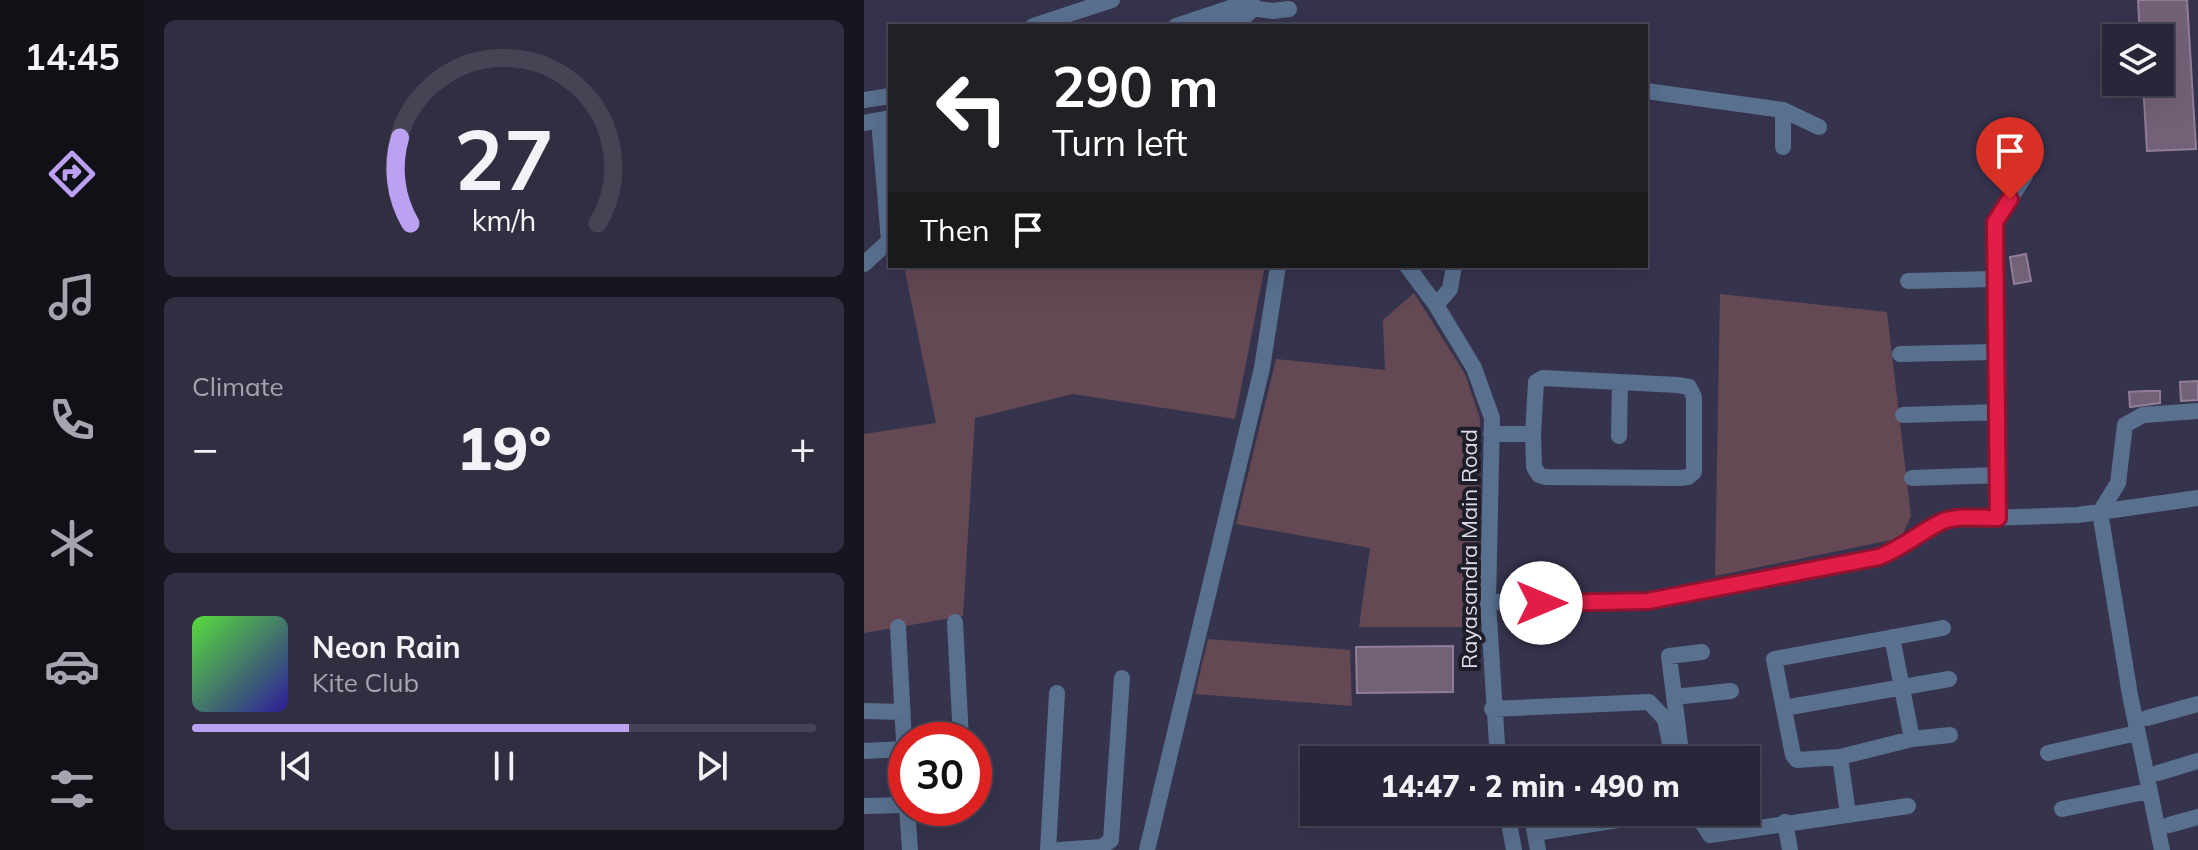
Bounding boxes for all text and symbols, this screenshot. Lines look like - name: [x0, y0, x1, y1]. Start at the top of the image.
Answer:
- map controls: [2102, 24, 2174, 96]
- button: layers: [2102, 24, 2174, 96]
- text: 14:45: [24, 34, 120, 79]
- text: 290 m: [1052, 51, 1219, 121]
- icon: left: [920, 56, 1024, 160]
- text: 27: [454, 106, 554, 211]
- pin: [1976, 117, 2044, 199]
- text: Turn left: [1052, 120, 1188, 165]
- icon: arrive: [1988, 129, 2032, 173]
- icon: directions: [44, 146, 100, 202]
- text: km/h: [472, 203, 536, 239]
- icon: arrive: [1006, 208, 1050, 252]
- text: Then: [920, 211, 990, 249]
- icon: music: [44, 269, 100, 325]
- text: Climate: [192, 370, 284, 403]
- icon: phone: [44, 392, 100, 448]
- text: 19°: [456, 410, 552, 485]
- text: −: [192, 420, 218, 475]
- text: +: [790, 420, 816, 475]
- street label: Rayasandra Main Road: [1455, 429, 1483, 669]
- icon: climate: [44, 515, 100, 571]
- position arrow: [1499, 561, 1583, 645]
- text: Neon Rain: [312, 628, 461, 666]
- icon: car: [44, 638, 100, 694]
- text: Kite Club: [312, 666, 419, 699]
- speed limit sign: 30: [888, 722, 992, 826]
- icon: previous: [274, 744, 318, 788]
- icon: pause: [482, 744, 526, 788]
- icon: next: [690, 744, 734, 788]
- icon: filters: [44, 761, 100, 817]
- text: 14:47 · 2 min · 490 m: [1380, 767, 1680, 805]

